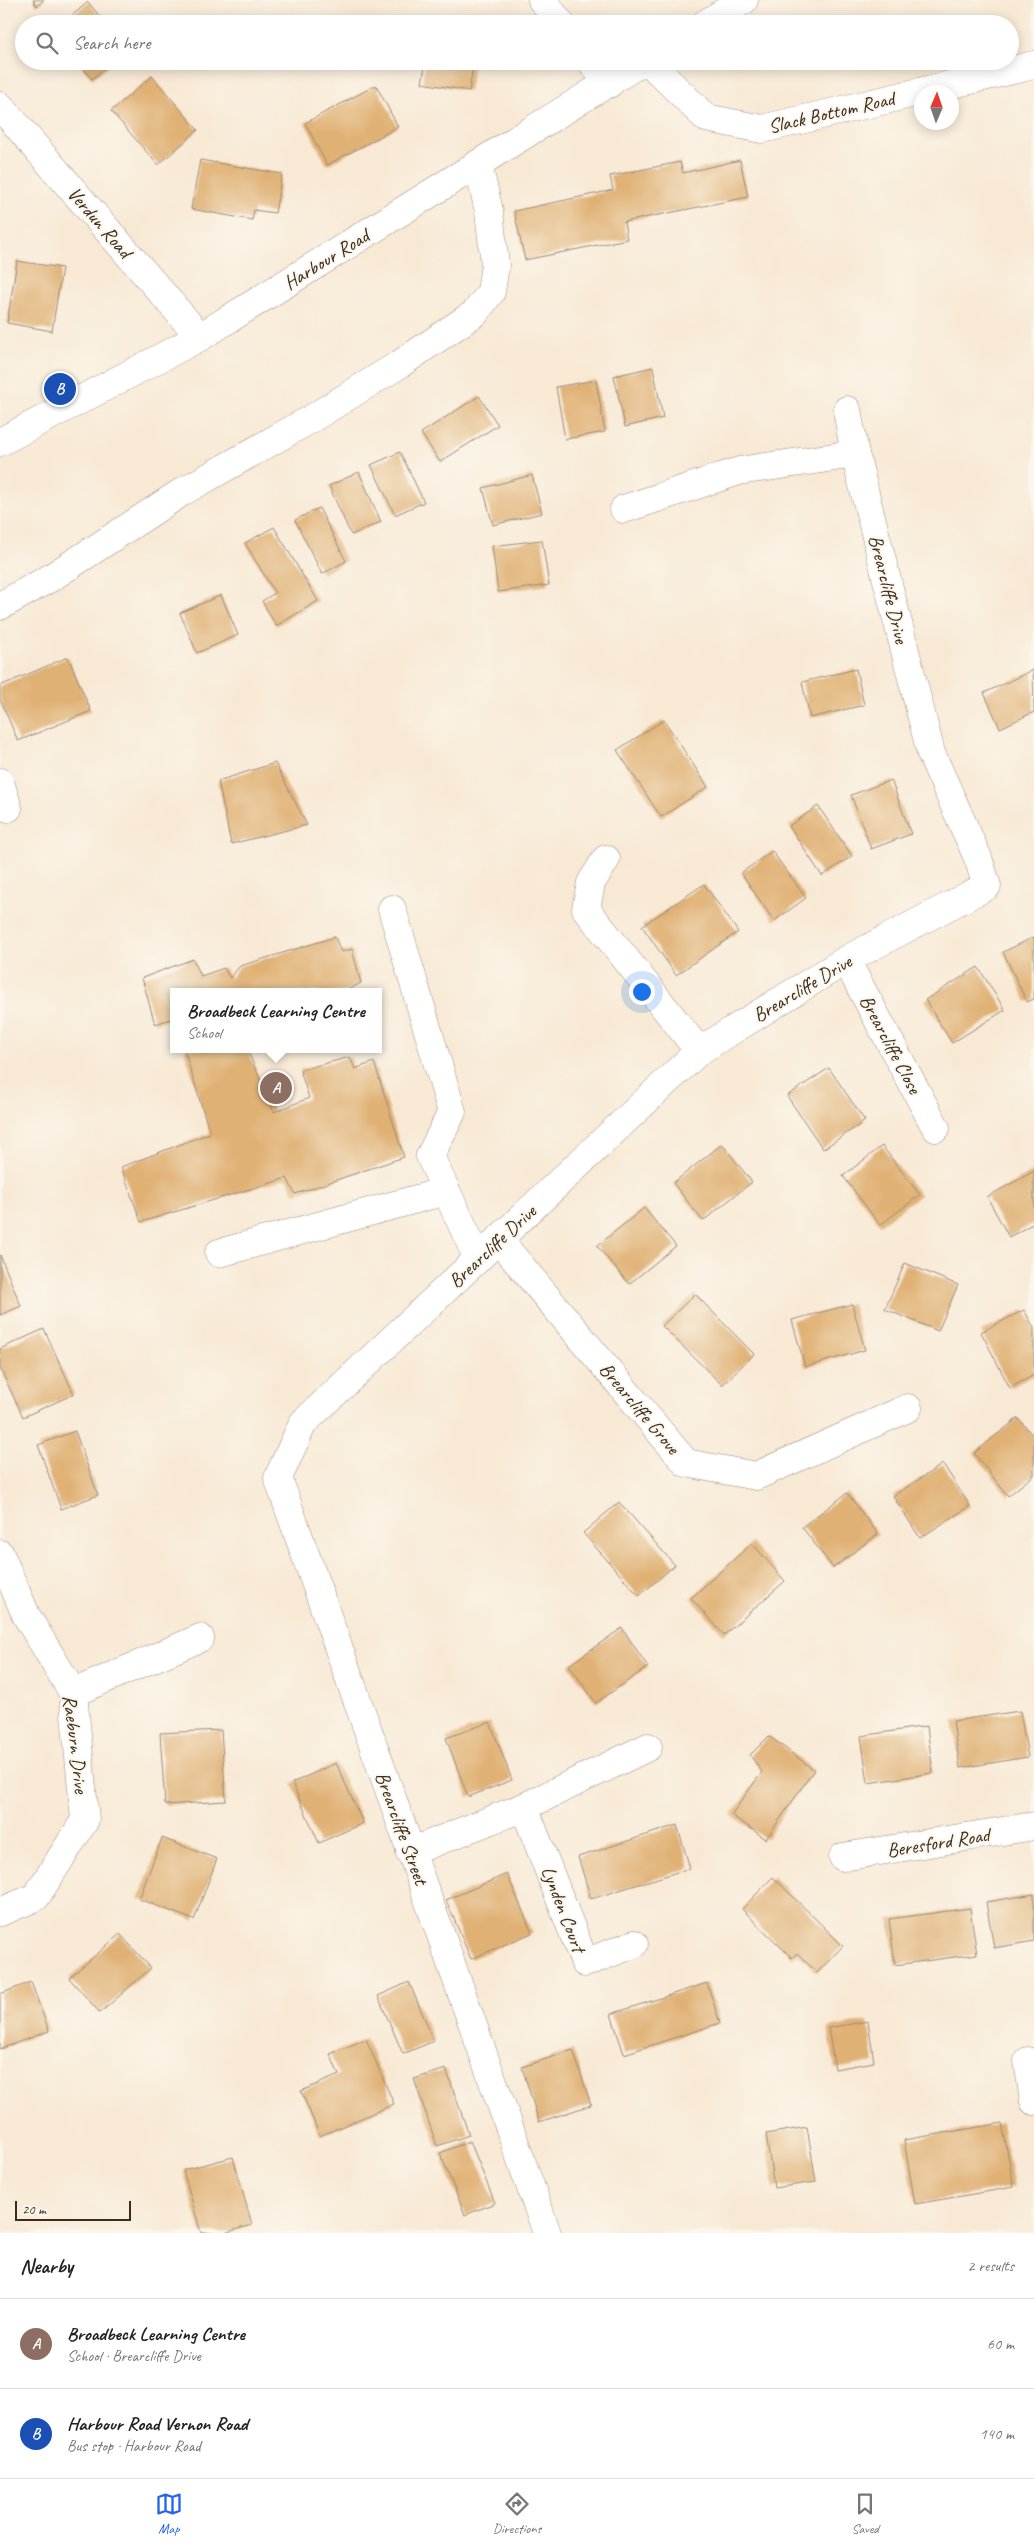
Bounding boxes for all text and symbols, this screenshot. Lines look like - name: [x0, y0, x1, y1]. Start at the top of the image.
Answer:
- search box: [15, 15, 1019, 70]
- icon: search: [33, 29, 61, 57]
- text: Search here: [73, 31, 150, 55]
- street label: Slack Bottom Road: [766, 85, 900, 139]
- north arrow: [914, 85, 959, 130]
- street label: Verdun Road: [62, 182, 139, 265]
- street label: Harbour Road: [279, 222, 376, 295]
- pin: B: [44, 370, 76, 408]
- street label: Brearcliffe Drive: [863, 532, 914, 647]
- street label: Brearcliffe Drive: [748, 948, 857, 1028]
- your location: [629, 979, 655, 1005]
- popup: [170, 988, 382, 1053]
- street label: Brearcliffe Close: [854, 990, 928, 1099]
- text: Broadbeck Learning Centre: [187, 999, 365, 1023]
- text: School: [187, 1023, 221, 1043]
- pin: A: [260, 1069, 292, 1107]
- street label: Brearcliffe Drive: [443, 1198, 542, 1293]
- street label: Brearcliffe Grove: [594, 1357, 686, 1461]
- street label: Raeburn Drive: [57, 1693, 94, 1796]
- street label: Brearcliffe Street: [370, 1768, 434, 1890]
- street label: Beresford Road: [885, 1822, 994, 1863]
- street label: Lynden Court: [536, 1863, 593, 1959]
- scale bar: [15, 2198, 131, 2221]
- text: 20 m: [22, 2201, 46, 2218]
- text: Nearby: [20, 2253, 73, 2279]
- text: 2 results: [967, 2256, 1014, 2276]
- text: Broadbeck Learning Centre: [67, 2322, 245, 2346]
- text: A: [32, 2334, 40, 2354]
- text: 60 m: [987, 2334, 1014, 2354]
- text: School · Brearcliffe Drive: [67, 2346, 201, 2366]
- text: Harbour Road Vernon Road: [67, 2412, 248, 2436]
- text: B: [32, 2424, 40, 2444]
- text: 140 m: [980, 2424, 1014, 2444]
- text: Bus stop · Harbour Road: [67, 2436, 200, 2456]
- tab: Map: [155, 2490, 183, 2537]
- tab: Directions: [493, 2490, 541, 2537]
- tab: Saved: [851, 2490, 879, 2537]

